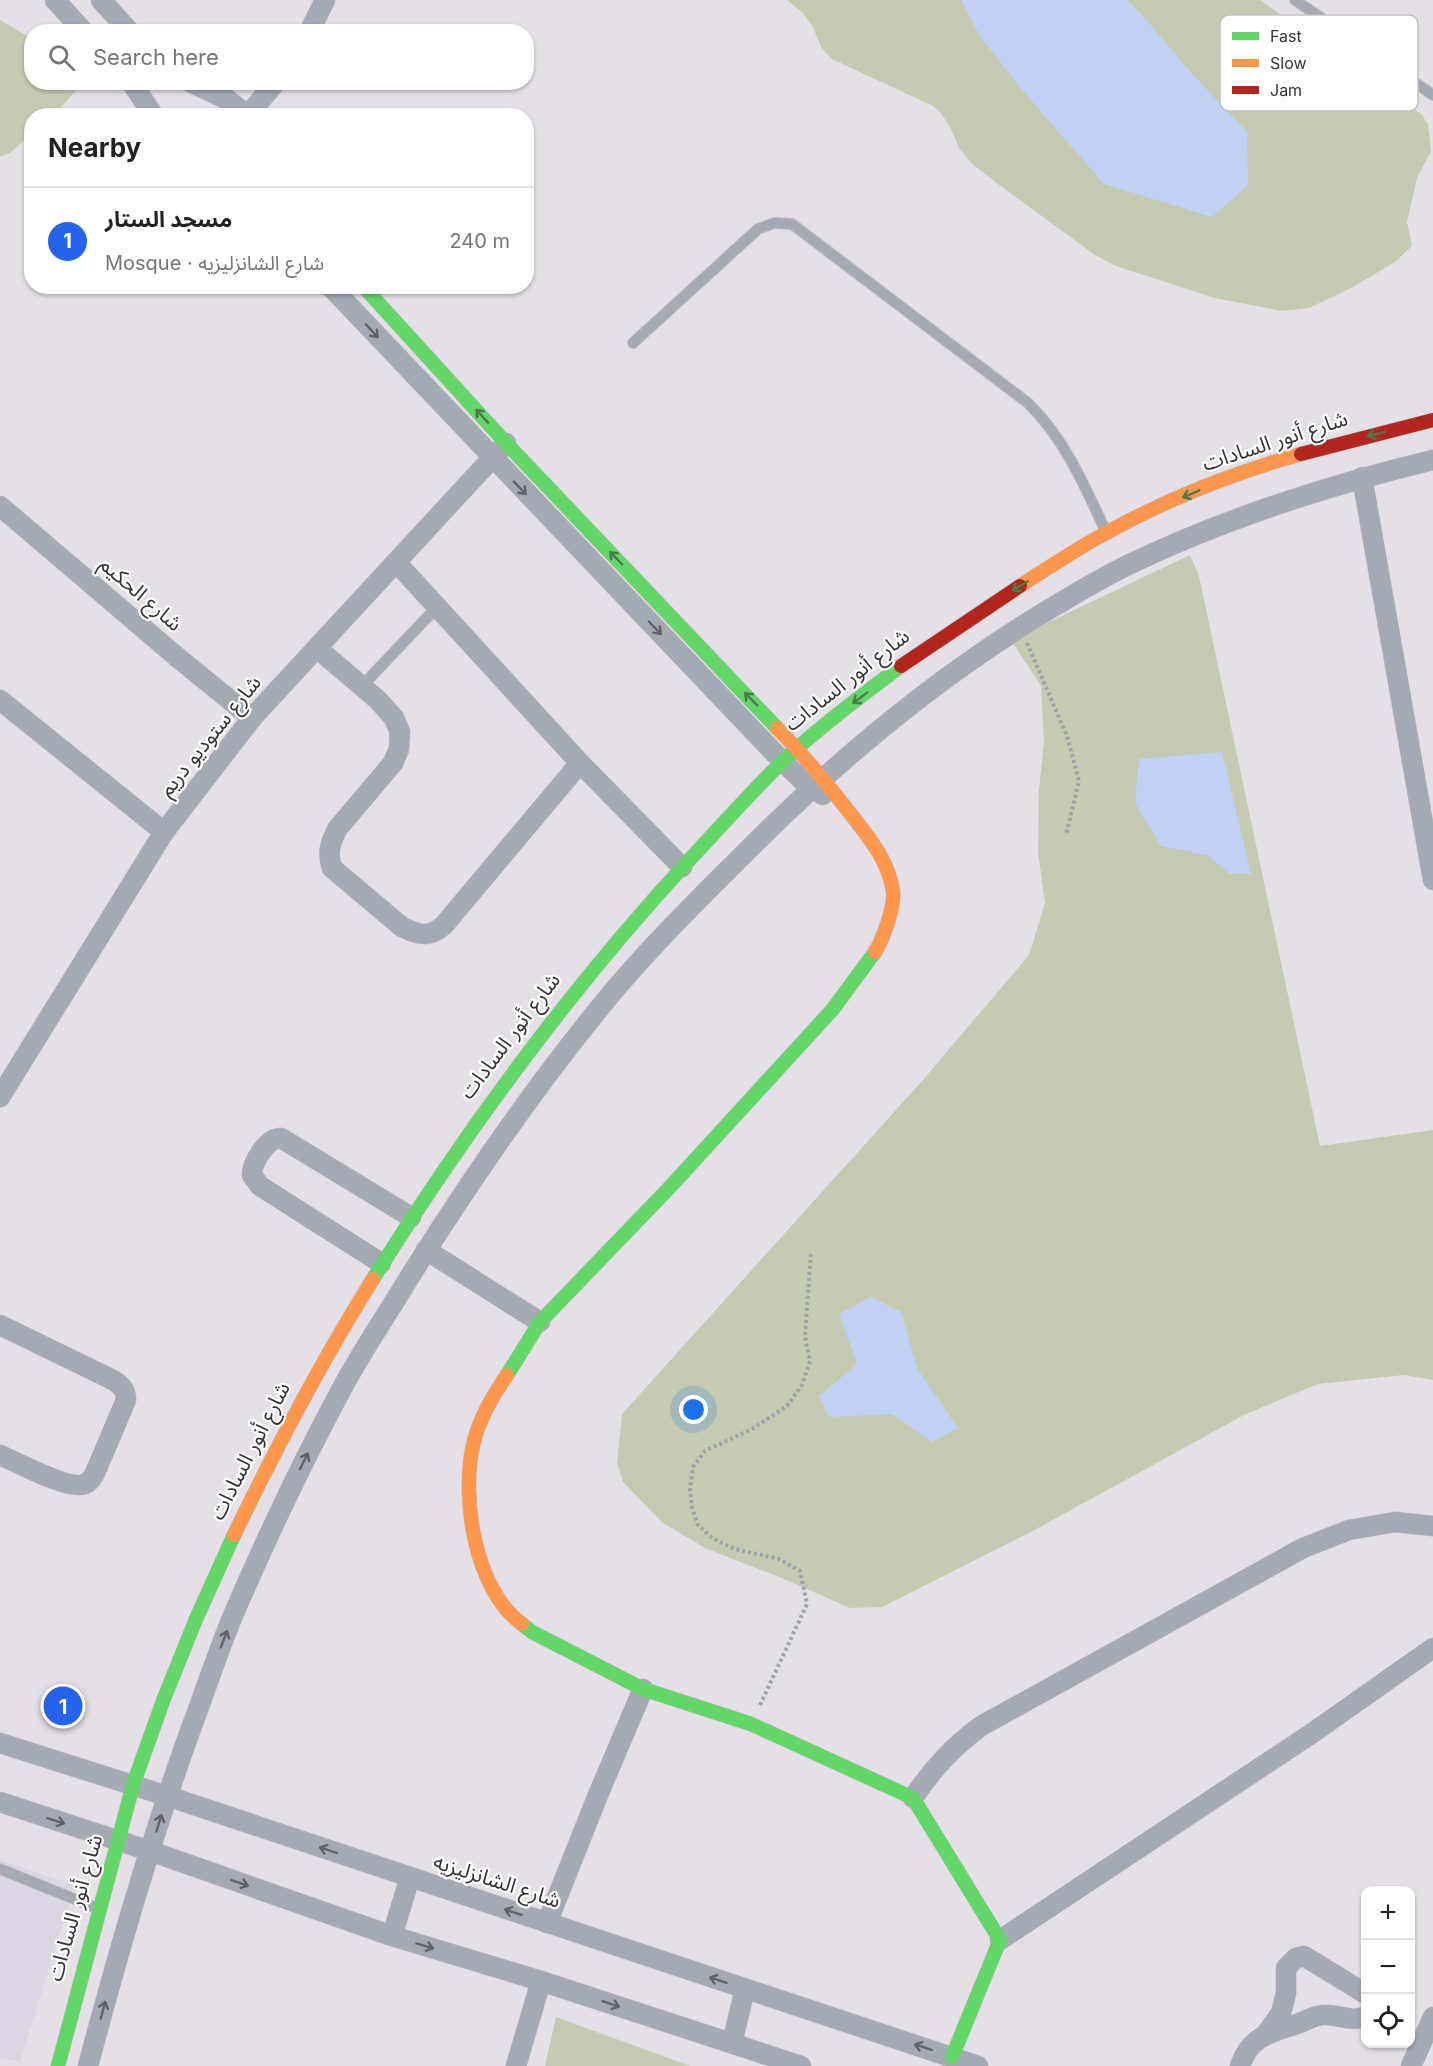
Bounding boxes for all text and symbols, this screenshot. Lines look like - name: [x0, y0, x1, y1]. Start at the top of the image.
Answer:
- legend: [1220, 15, 1418, 111]
- search box: [24, 24, 534, 90]
- text: Fast: [1270, 26, 1302, 46]
- icon: search: [45, 41, 78, 74]
- text: Search here: [93, 44, 219, 70]
- text: Slow: [1270, 53, 1307, 73]
- text: Jam: [1270, 80, 1302, 100]
- text: Nearby: [48, 132, 141, 163]
- text: مسجد الستار: [105, 206, 232, 232]
- text: 1: [63, 229, 72, 253]
- text: 240 m: [449, 229, 510, 253]
- text: Mosque · شارع الشانزليزيه: [105, 251, 324, 275]
- one-way arrow: [365, 323, 379, 338]
- street label: شارع أنور السادات: [1199, 405, 1352, 479]
- one-way arrow: [475, 409, 489, 424]
- one-way arrow: [1367, 429, 1386, 441]
- one-way arrow: [513, 480, 527, 495]
- one-way arrow: [1182, 488, 1200, 500]
- street label: شارع الحكيم: [93, 551, 188, 638]
- one-way arrow: [609, 551, 623, 566]
- one-way arrow: [1012, 581, 1029, 593]
- one-way arrow: [648, 621, 662, 636]
- street label: شارع أنور السادات: [779, 623, 916, 738]
- street label: شارع ستوديو دريم: [153, 670, 268, 803]
- one-way arrow: [743, 692, 758, 707]
- one-way arrow: [853, 692, 869, 705]
- street label: شارع أنور السادات: [454, 968, 567, 1105]
- street label: شارع أنور السادات: [204, 1378, 298, 1525]
- your location: [679, 1395, 708, 1424]
- one-way arrow: [299, 1453, 311, 1471]
- one-way arrow: [219, 1630, 230, 1649]
- pin: 1: [44, 1684, 82, 1728]
- one-way arrow: [154, 1814, 165, 1833]
- one-way arrow: [46, 1816, 65, 1827]
- street label: شارع أنور السادات: [42, 1832, 110, 1985]
- one-way arrow: [319, 1843, 338, 1854]
- street label: شارع الشانزليزيه: [430, 1848, 564, 1916]
- one-way arrow: [230, 1878, 249, 1889]
- map controls: [1361, 1886, 1415, 2048]
- button: +: [1361, 1886, 1415, 1940]
- one-way arrow: [504, 1905, 523, 1916]
- button: −: [1361, 1940, 1415, 1994]
- one-way arrow: [415, 1941, 434, 1952]
- one-way arrow: [709, 1974, 728, 1985]
- button: locate: [1361, 1994, 1415, 2048]
- one-way arrow: [601, 1999, 620, 2010]
- one-way arrow: [98, 2000, 109, 2019]
- one-way arrow: [914, 2041, 933, 2052]

